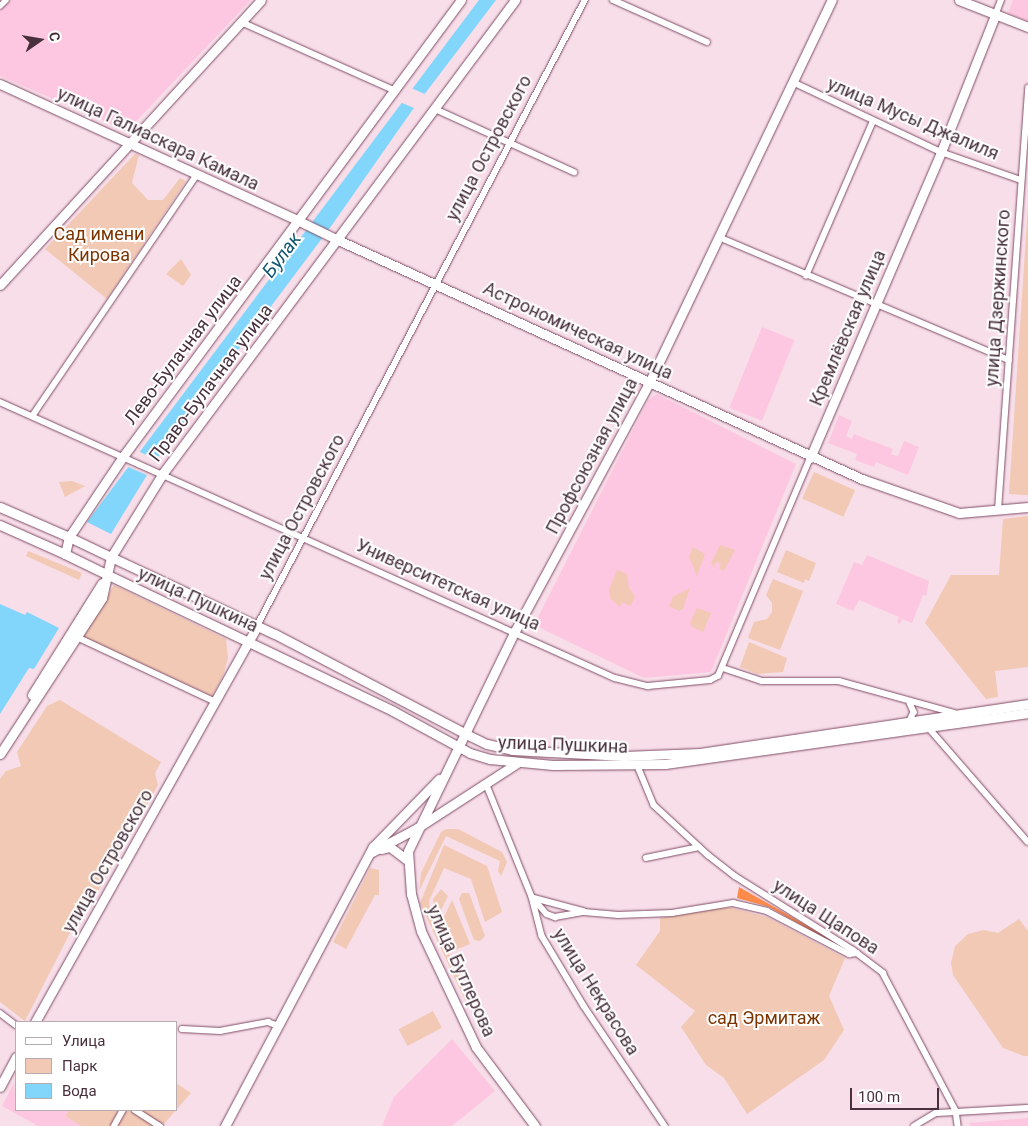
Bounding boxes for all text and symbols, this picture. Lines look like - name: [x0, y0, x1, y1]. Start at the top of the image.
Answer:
- north arrow: [15, 15, 65, 65]
- text: С: [46, 30, 63, 43]
- street label: улица Островского: [441, 71, 537, 225]
- street label: улица Мусы Джалиля: [824, 73, 1002, 165]
- street label: улица Галиаскара Камала: [54, 83, 262, 195]
- street label: улица Дзержинского: [981, 209, 1015, 387]
- park label: Сад имени Кирова: [54, 224, 144, 266]
- water label: Булак: [258, 228, 306, 282]
- street label: Кремлёвская улица: [805, 247, 891, 409]
- street label: Лево-Булачная улица: [120, 271, 246, 429]
- street label: Астрономическая улица: [480, 278, 676, 384]
- street label: Право-Булачная улица: [145, 300, 277, 466]
- street label: Профсоюзная улица: [542, 374, 642, 538]
- street label: улица Островского: [254, 430, 350, 584]
- street label: Университетская улица: [353, 535, 543, 635]
- street label: улица Пушкина: [134, 563, 262, 637]
- street label: улица Пушкина: [498, 732, 628, 758]
- street label: улица Островского: [58, 786, 158, 936]
- street label: улица Щапова: [769, 875, 883, 959]
- street label: улица Бутлерова: [422, 902, 500, 1040]
- street label: улица Некрасова: [548, 925, 644, 1059]
- park label: сад Эрмитаж: [708, 1007, 820, 1029]
- legend: [15, 1021, 178, 1111]
- text: Улица: [62, 1032, 105, 1050]
- text: Парк: [62, 1057, 97, 1075]
- scale bar: [853, 1078, 942, 1110]
- text: Вода: [62, 1082, 97, 1100]
- text: 100 m: [858, 1088, 900, 1106]

